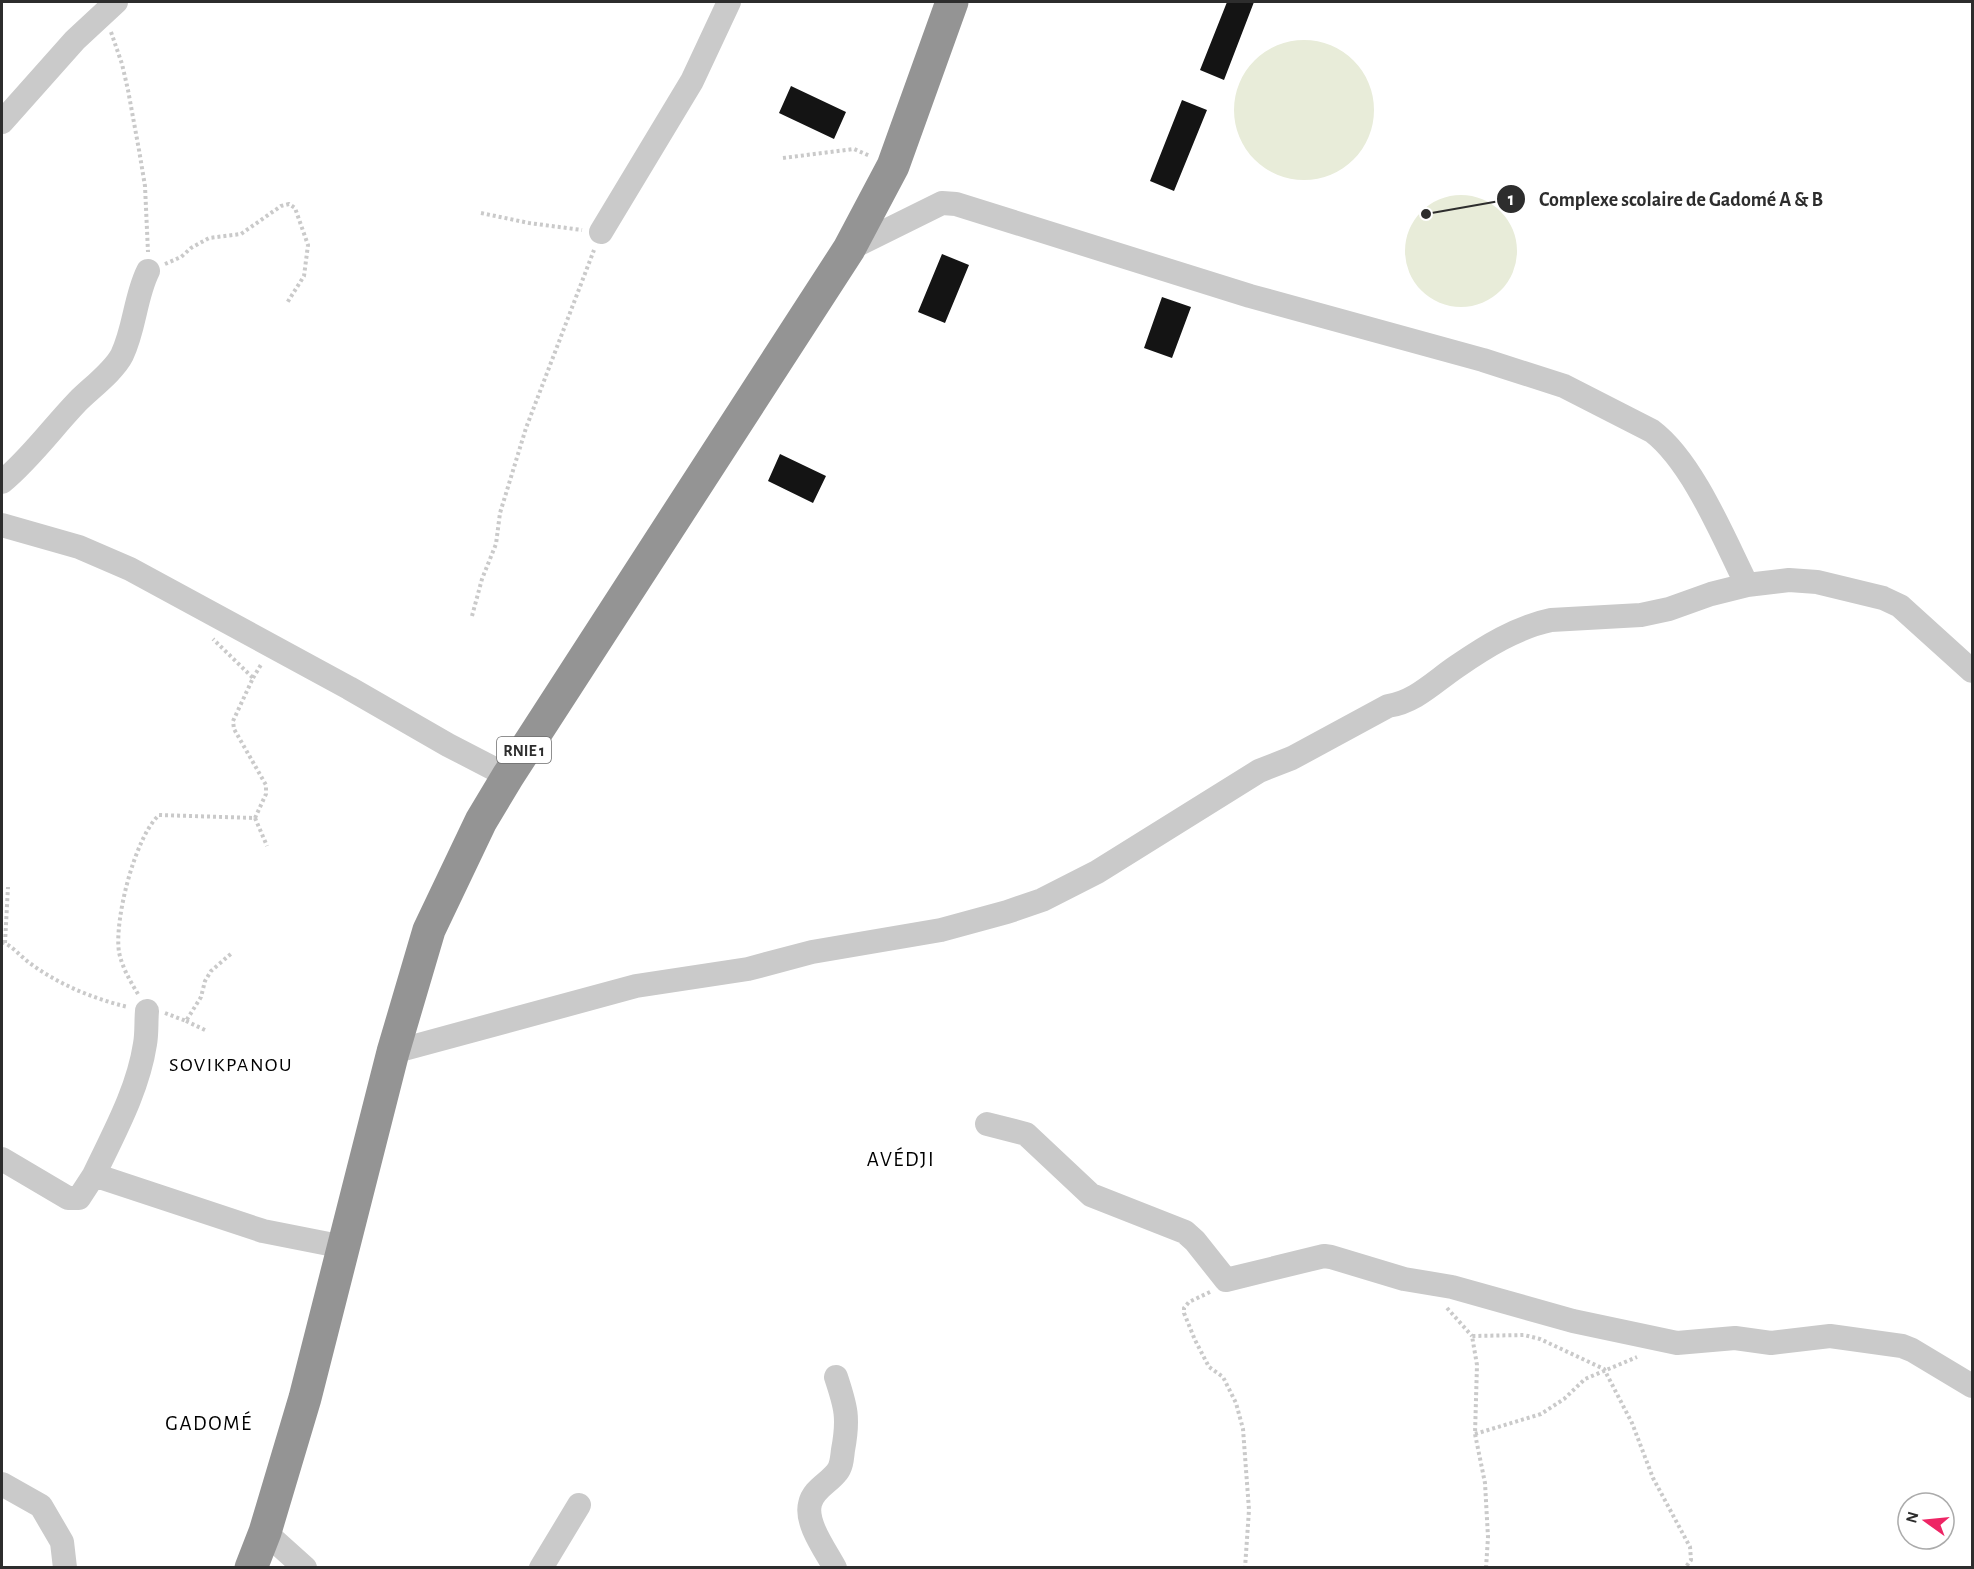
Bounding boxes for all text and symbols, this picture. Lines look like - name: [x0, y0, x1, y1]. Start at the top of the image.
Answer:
- callout: Complexe scolaire de Gadomé A & B: [1496, 180, 1835, 218]
- text: Complexe scolaire de Gadomé A & B: [1539, 190, 1823, 210]
- text: 1: [1508, 191, 1514, 209]
- road number: RNIE 1: [497, 737, 551, 763]
- district label: SOVIKPANOU: [169, 1055, 293, 1075]
- district label: AVÉDJI: [867, 1147, 935, 1170]
- district label: GADOMÉ: [165, 1411, 253, 1434]
- north arrow: [1896, 1491, 1956, 1551]
- text: N: [1903, 1510, 1922, 1525]

